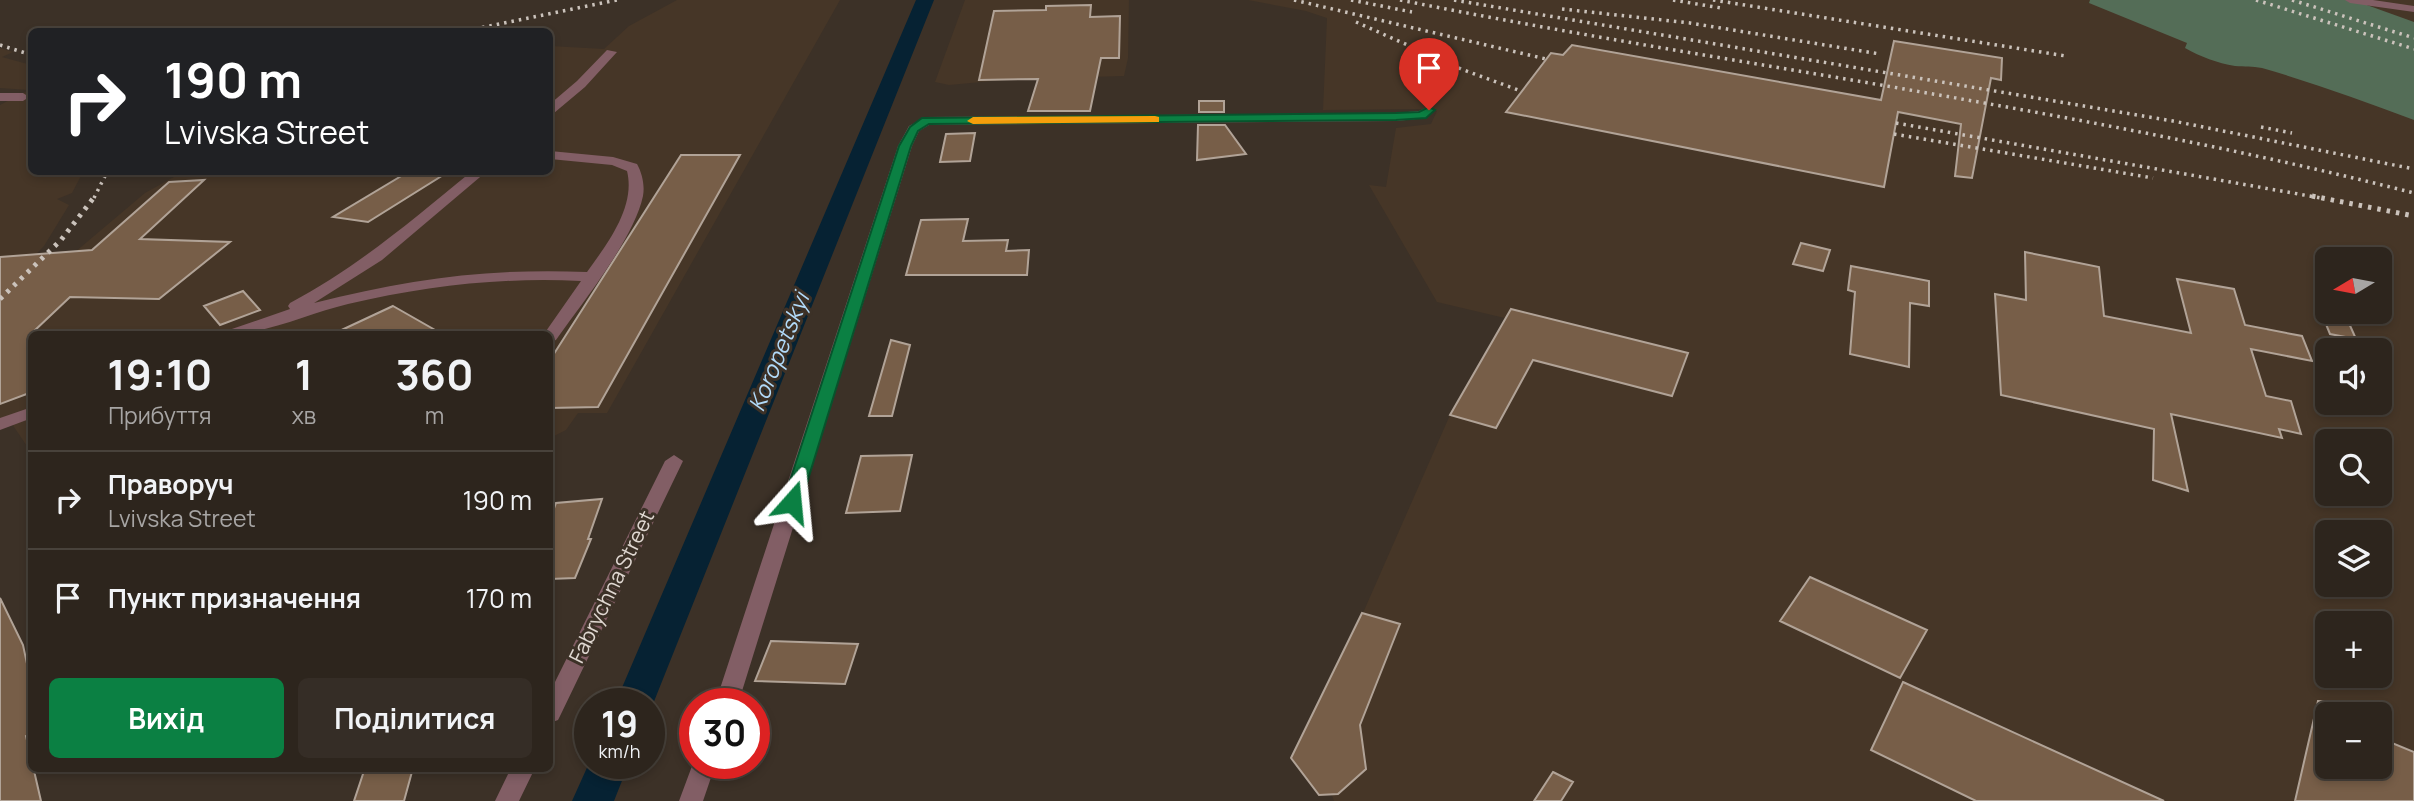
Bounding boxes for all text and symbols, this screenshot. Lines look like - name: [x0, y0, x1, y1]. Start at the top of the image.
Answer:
- pin: [1399, 38, 1459, 110]
- text: 190 m: [164, 46, 302, 113]
- icon: arrive: [1410, 49, 1448, 87]
- icon: right: [49, 56, 140, 147]
- text: Lvivska Street: [164, 110, 369, 154]
- north arrow: [2315, 247, 2392, 324]
- map controls: [2315, 247, 2392, 779]
- water label: Koropetskyi: [740, 285, 817, 416]
- button: sound: [2315, 338, 2392, 415]
- text: 19:10: [107, 345, 212, 403]
- text: 1: [295, 345, 313, 403]
- text: 360: [395, 345, 474, 403]
- text: Прибуття: [108, 399, 211, 431]
- text: хв: [292, 399, 316, 431]
- text: m: [425, 399, 444, 431]
- button: search: [2315, 429, 2392, 506]
- position arrow: [755, 465, 829, 539]
- text: Праворуч: [108, 466, 233, 502]
- icon: right: [49, 481, 87, 519]
- text: 190 m: [463, 482, 532, 518]
- text: Lvivska Street: [108, 502, 256, 534]
- street label: Fabrychna Street: [562, 506, 660, 668]
- button: layers: [2315, 520, 2392, 597]
- icon: arrive: [49, 579, 87, 617]
- text: Пункт призначення: [108, 580, 361, 616]
- text: 170 m: [466, 580, 532, 616]
- button: +: [2315, 611, 2392, 688]
- button: Вихід: [49, 678, 284, 758]
- button: Поділитися: [298, 678, 532, 758]
- speed limit sign: 30: [679, 688, 770, 779]
- text: 19: [601, 700, 638, 748]
- button: −: [2315, 702, 2392, 779]
- text: km/h: [599, 739, 640, 763]

